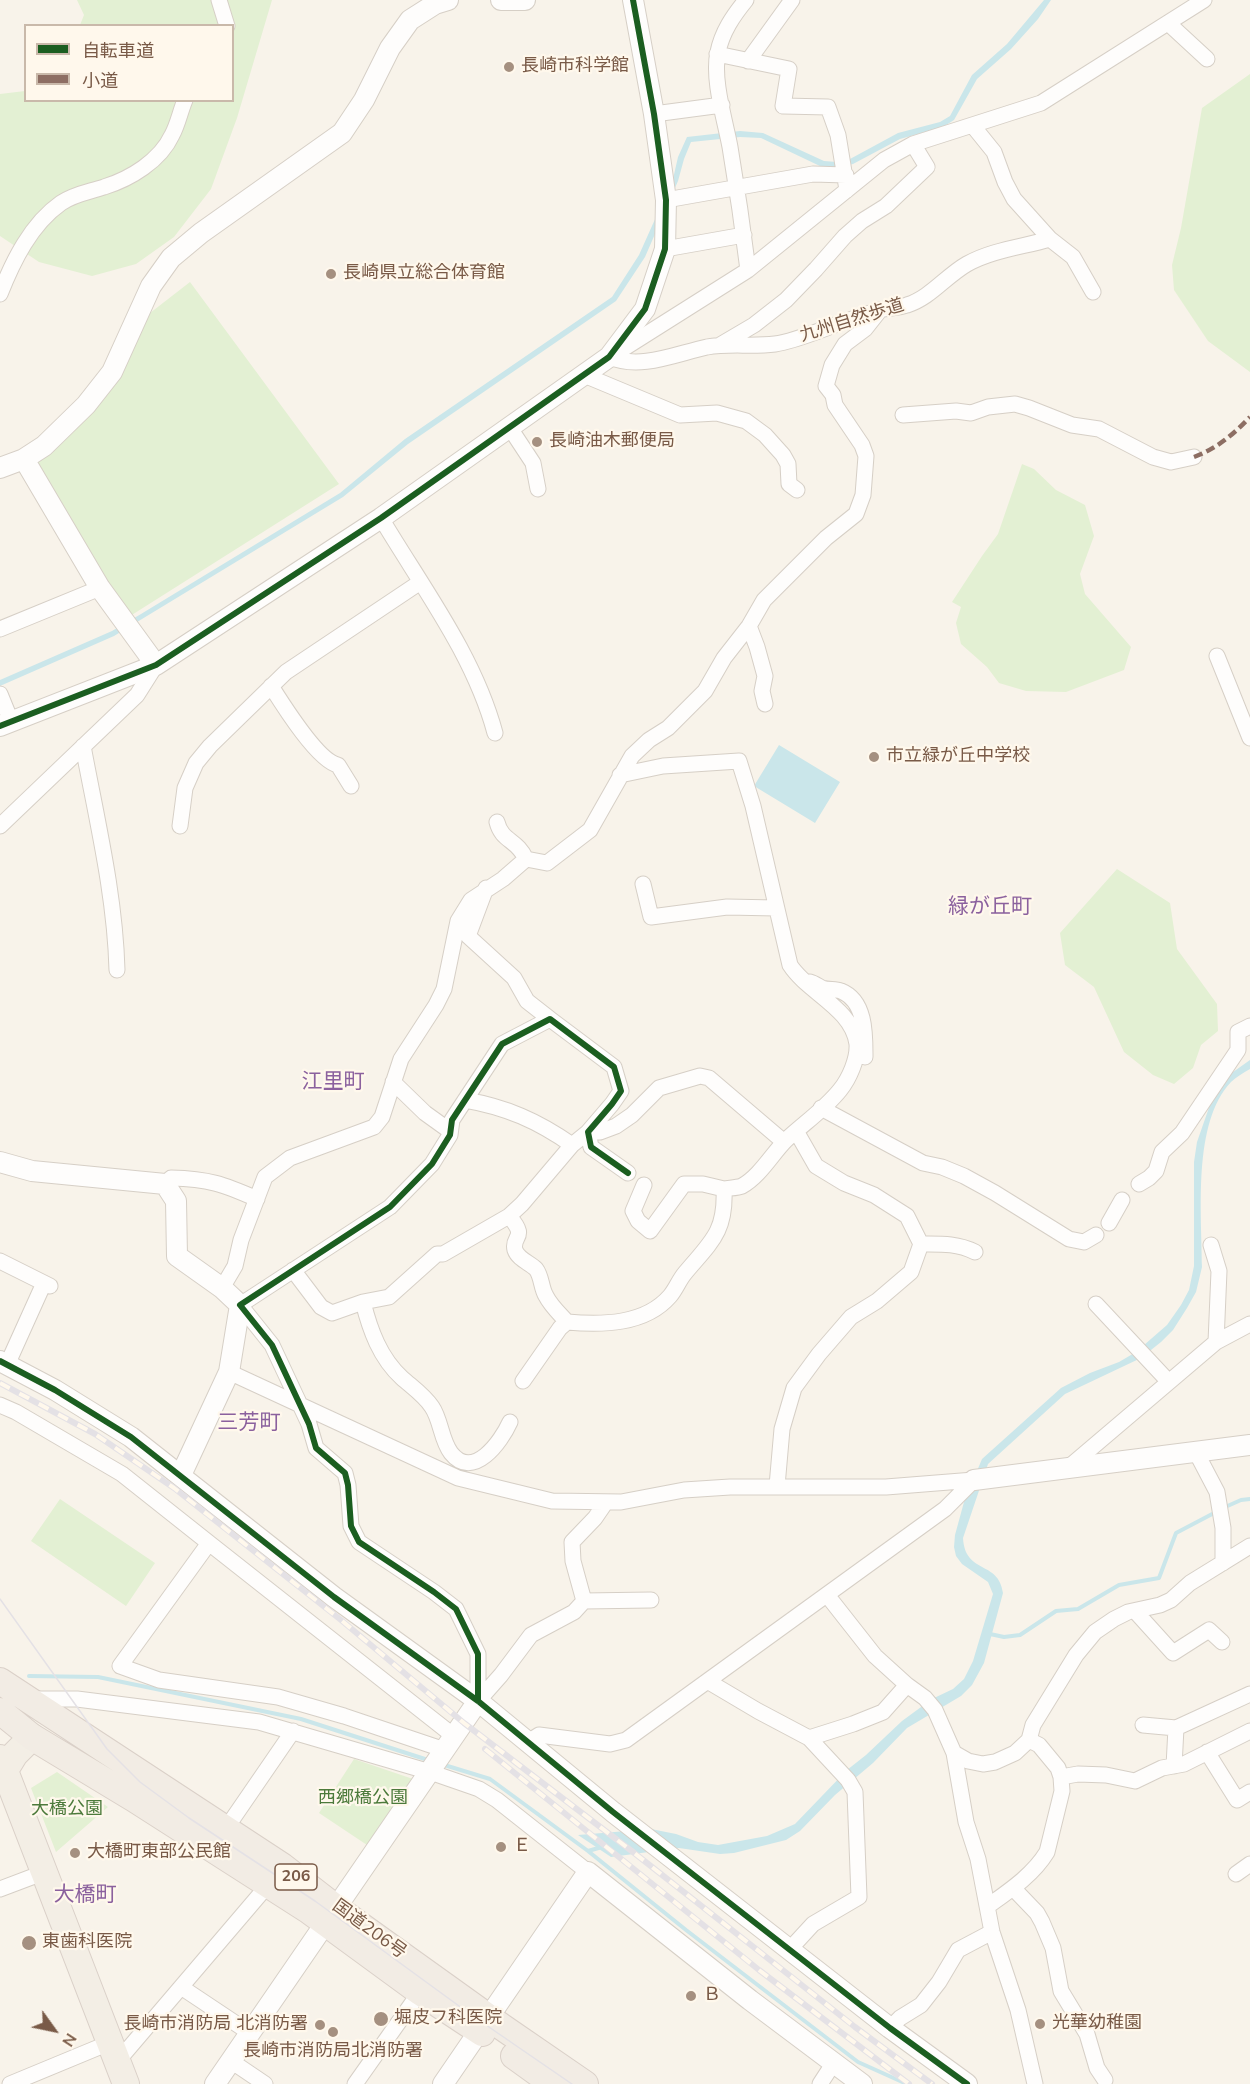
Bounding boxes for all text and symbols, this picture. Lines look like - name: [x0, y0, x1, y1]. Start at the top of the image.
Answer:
- legend: [24, 24, 234, 102]
- text: 自転車道: [82, 39, 154, 63]
- place label: 長崎市科学館: [521, 56, 629, 78]
- marker: 長崎市科学館: [502, 60, 516, 74]
- text: 小道: [82, 69, 118, 93]
- place label: 長崎県立総合体育館: [343, 263, 505, 285]
- marker: 長崎県立総合体育館: [324, 267, 338, 281]
- street label: 九州自然歩道: [797, 295, 907, 347]
- place label: 長崎油木郵便局: [549, 431, 675, 453]
- marker: 長崎油木郵便局: [530, 435, 544, 449]
- place label: 市立緑が丘中学校: [886, 746, 1030, 768]
- marker: 市立緑が丘中学校: [867, 750, 881, 764]
- district label: 緑が丘町: [948, 895, 1032, 921]
- district label: 江里町: [302, 1070, 364, 1096]
- district label: 三芳町: [218, 1411, 280, 1437]
- park label: 西郷橋公園: [318, 1788, 408, 1810]
- park label: 大橋公園: [31, 1799, 103, 1821]
- place label: Ｅ: [513, 1836, 531, 1858]
- marker: Ｅ: [494, 1840, 508, 1854]
- place label: 大橋町東部公民館: [87, 1842, 231, 1864]
- marker: 大橋町東部公民館: [68, 1846, 82, 1860]
- road number: 206: [275, 1864, 317, 1890]
- district label: 大橋町: [54, 1883, 116, 1909]
- street label: 国道206号: [328, 1896, 410, 1964]
- place label: 東歯科医院: [42, 1932, 132, 1954]
- marker: 東歯科医院: [20, 1934, 38, 1952]
- place label: Ｂ: [703, 1985, 721, 2007]
- marker: Ｂ: [684, 1989, 698, 2003]
- north arrow: [24, 2000, 84, 2060]
- place label: 堀皮フ科医院: [394, 2008, 502, 2030]
- marker: 堀皮フ科医院: [372, 2010, 390, 2028]
- place label: 光華幼稚園: [1052, 2013, 1142, 2035]
- place label: 長崎市消防局 北消防署: [123, 2014, 308, 2036]
- marker: 光華幼稚園: [1033, 2017, 1047, 2031]
- marker: 長崎市消防局 北消防署: [313, 2018, 327, 2032]
- marker: 長崎市消防局北消防署: [326, 2025, 340, 2039]
- text: N: [57, 2029, 82, 2051]
- place label: 長崎市消防局北消防署: [243, 2041, 423, 2063]

